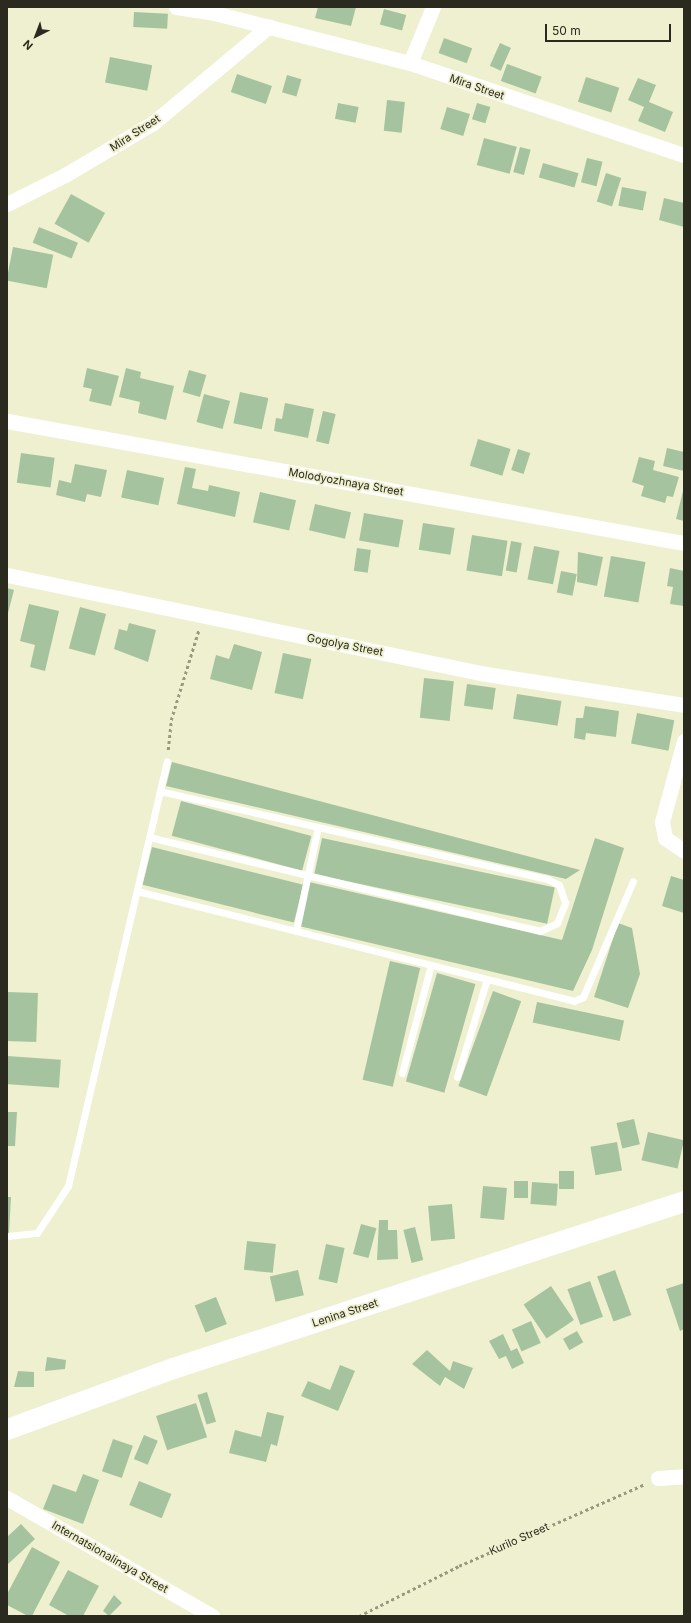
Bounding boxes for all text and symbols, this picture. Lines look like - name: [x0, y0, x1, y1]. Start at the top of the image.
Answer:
- north arrow: [16, 16, 56, 56]
- scale bar: [547, 16, 673, 42]
- text: 50 m: [552, 23, 581, 38]
- text: N: [20, 37, 36, 53]
- street label: Mira Street: [448, 71, 506, 103]
- street label: Mira Street: [107, 112, 163, 154]
- street label: Molodyozhnaya Street: [287, 465, 405, 499]
- street label: Gogolya Street: [306, 631, 384, 659]
- street label: Lenina Street: [310, 1296, 380, 1330]
- street label: Internatsionalinaya Street: [50, 1518, 170, 1596]
- street label: Kurilo Street: [487, 1520, 551, 1558]

